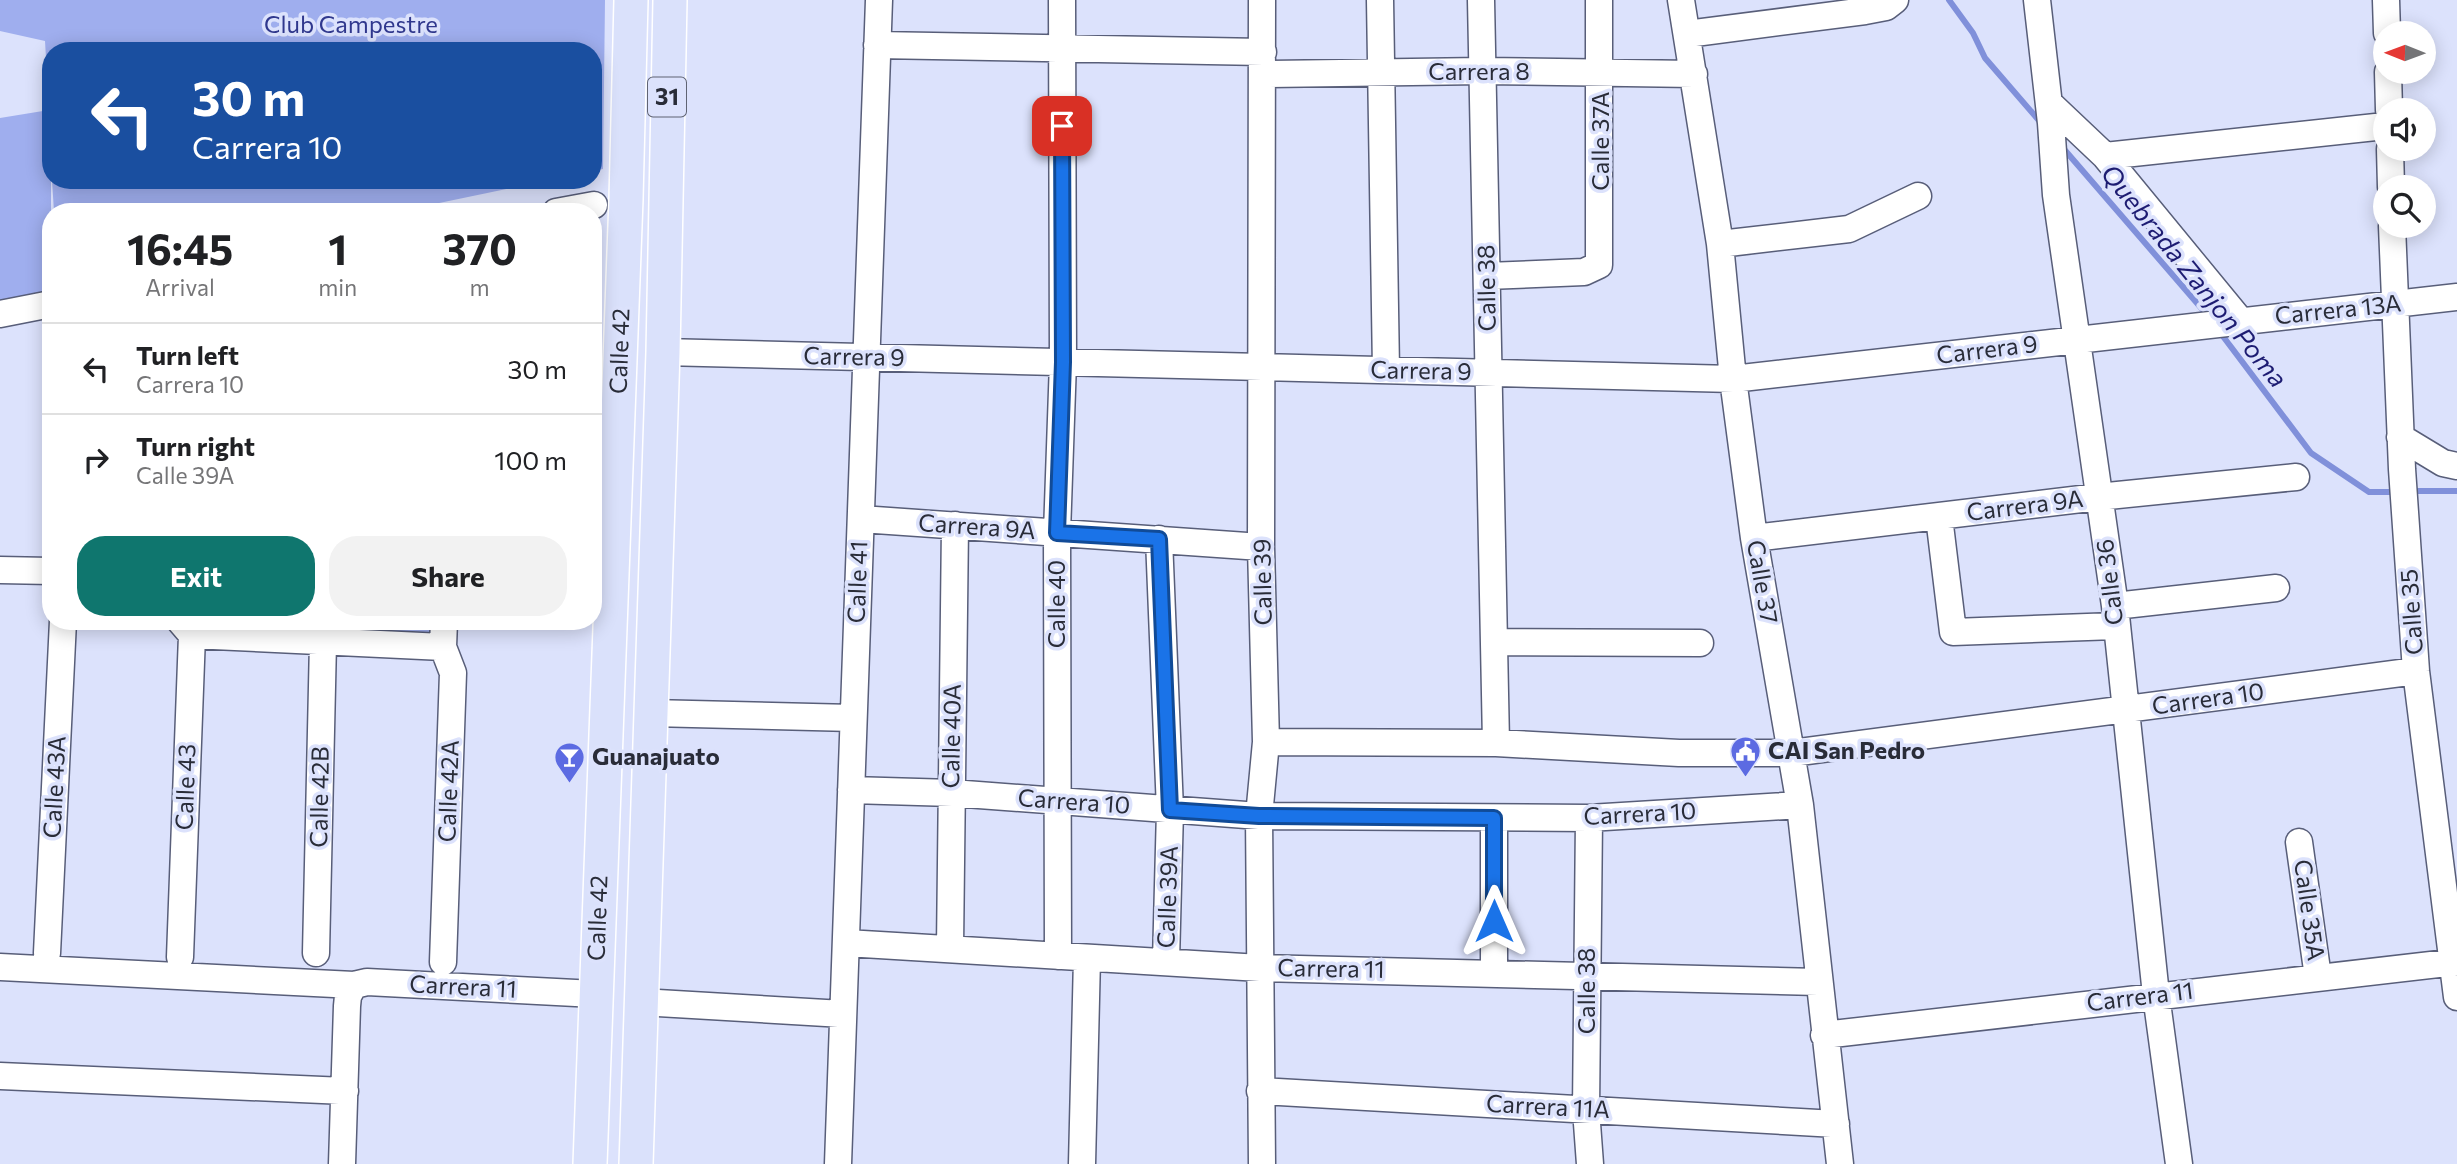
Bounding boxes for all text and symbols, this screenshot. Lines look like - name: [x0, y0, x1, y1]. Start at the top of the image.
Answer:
- park label: Club Campestre: [264, 9, 438, 38]
- north arrow: [2373, 21, 2436, 84]
- map controls: [2373, 21, 2436, 238]
- street label: Carrera 8: [1428, 56, 1530, 85]
- text: 30 m: [192, 66, 305, 126]
- icon: left: [77, 70, 168, 161]
- road number: 31: [648, 78, 686, 116]
- street label: Calle 37A: [1585, 91, 1614, 191]
- pin: [1032, 96, 1092, 156]
- button: sound: [2373, 98, 2436, 161]
- icon: arrive: [1043, 107, 1081, 145]
- text: Carrera 10: [192, 126, 342, 166]
- water label: Quebrada Zanjon Poma: [2096, 157, 2295, 393]
- button: search: [2373, 175, 2436, 238]
- text: 16:45: [127, 222, 233, 274]
- text: 1: [328, 222, 347, 274]
- text: 370: [442, 222, 517, 274]
- street label: Calle 38: [1470, 244, 1501, 332]
- text: Arrival: [145, 273, 215, 301]
- text: min: [318, 273, 357, 301]
- text: m: [470, 273, 490, 301]
- street label: Carrera 13A: [2273, 287, 2402, 330]
- street label: Calle 42: [603, 308, 634, 394]
- street label: Carrera 9: [1935, 328, 2039, 369]
- text: Turn left: [136, 339, 239, 370]
- street label: Carrera 9: [803, 340, 905, 371]
- icon: left: [77, 350, 115, 388]
- text: 30 m: [508, 353, 567, 384]
- street label: Carrera 9: [1370, 354, 1472, 385]
- text: Carrera 10: [136, 370, 244, 398]
- text: Turn right: [136, 430, 255, 461]
- icon: right: [77, 441, 115, 479]
- text: 100 m: [494, 444, 567, 475]
- text: Calle 39A: [136, 461, 234, 489]
- street label: Carrera 9A: [1965, 483, 2085, 526]
- street label: Carrera 9A: [917, 507, 1037, 544]
- button: Exit: [77, 536, 315, 616]
- button: Share: [329, 536, 567, 616]
- street label: Calle 36: [2089, 537, 2128, 627]
- street label: Calle 39: [1246, 538, 1277, 626]
- street label: Calle 37: [1742, 538, 1785, 626]
- street label: Calle 41: [841, 540, 872, 624]
- street label: Calle 40: [1041, 560, 1070, 648]
- street label: Calle 35: [2393, 568, 2428, 656]
- street label: Carrera 10: [2150, 675, 2266, 720]
- street label: Calle 40A: [935, 683, 966, 788]
- public building icon: CAI San Pedro: [1728, 734, 1762, 778]
- street label: Calle 43A: [36, 735, 71, 839]
- place label: CAI San Pedro: [1768, 735, 1925, 764]
- street label: Calle 42A: [431, 739, 464, 843]
- bar icon: Guanajuato: [552, 740, 586, 784]
- place label: Guanajuato: [592, 741, 720, 770]
- street label: Calle 43: [168, 743, 201, 831]
- street label: Calle 42B: [303, 746, 334, 848]
- street label: Carrera 10: [1017, 782, 1131, 819]
- street label: Carrera 10: [1583, 795, 1697, 830]
- street label: Calle 39A: [1150, 845, 1183, 949]
- street label: Calle 35A: [2289, 857, 2332, 962]
- street label: Calle 42: [581, 875, 612, 961]
- position arrow: [1457, 884, 1531, 958]
- street label: Calle 38: [1571, 948, 1600, 1034]
- street label: Carrera 11: [1277, 952, 1385, 983]
- street label: Carrera 11: [409, 968, 517, 1003]
- street label: Carrera 11: [2085, 975, 2195, 1016]
- street label: Carrera 11A: [1485, 1088, 1611, 1123]

